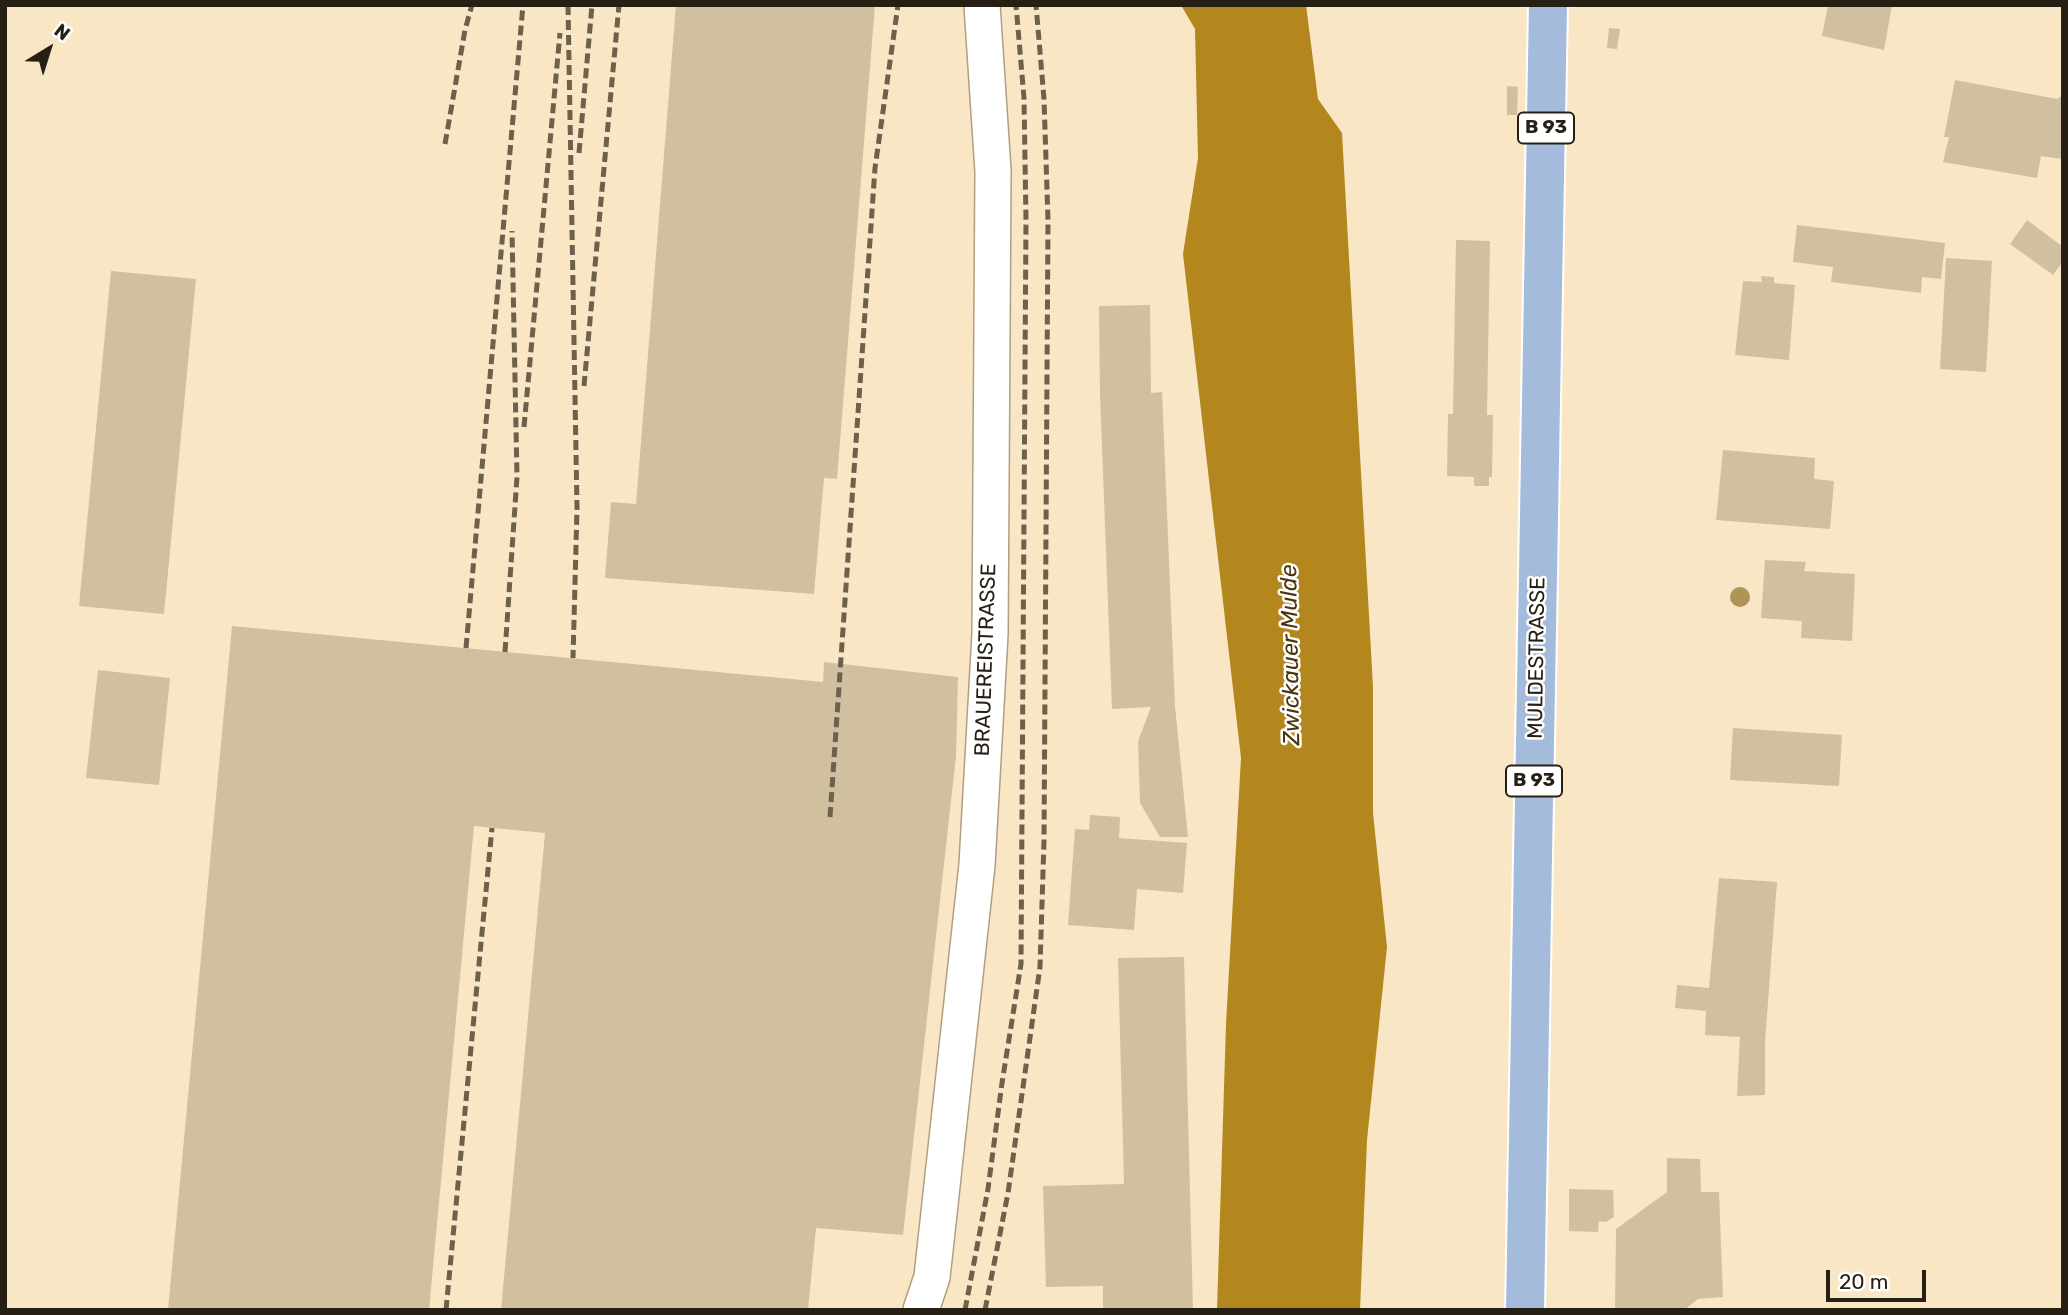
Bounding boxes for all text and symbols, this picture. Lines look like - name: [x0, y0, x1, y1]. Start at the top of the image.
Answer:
- north arrow: [14, 14, 84, 84]
- text: N: [50, 19, 75, 45]
- road number: B 93: [1518, 112, 1574, 144]
- street label: BRAUEREISTRASSE: [970, 563, 1002, 757]
- water label: Zwickauer Mulde: [1276, 564, 1306, 746]
- street label: MULDESTRASSE: [1523, 577, 1551, 739]
- road number: B 93: [1506, 766, 1562, 796]
- scale bar: [1830, 1256, 1930, 1300]
- text: 20 m: [1839, 1269, 1888, 1294]

